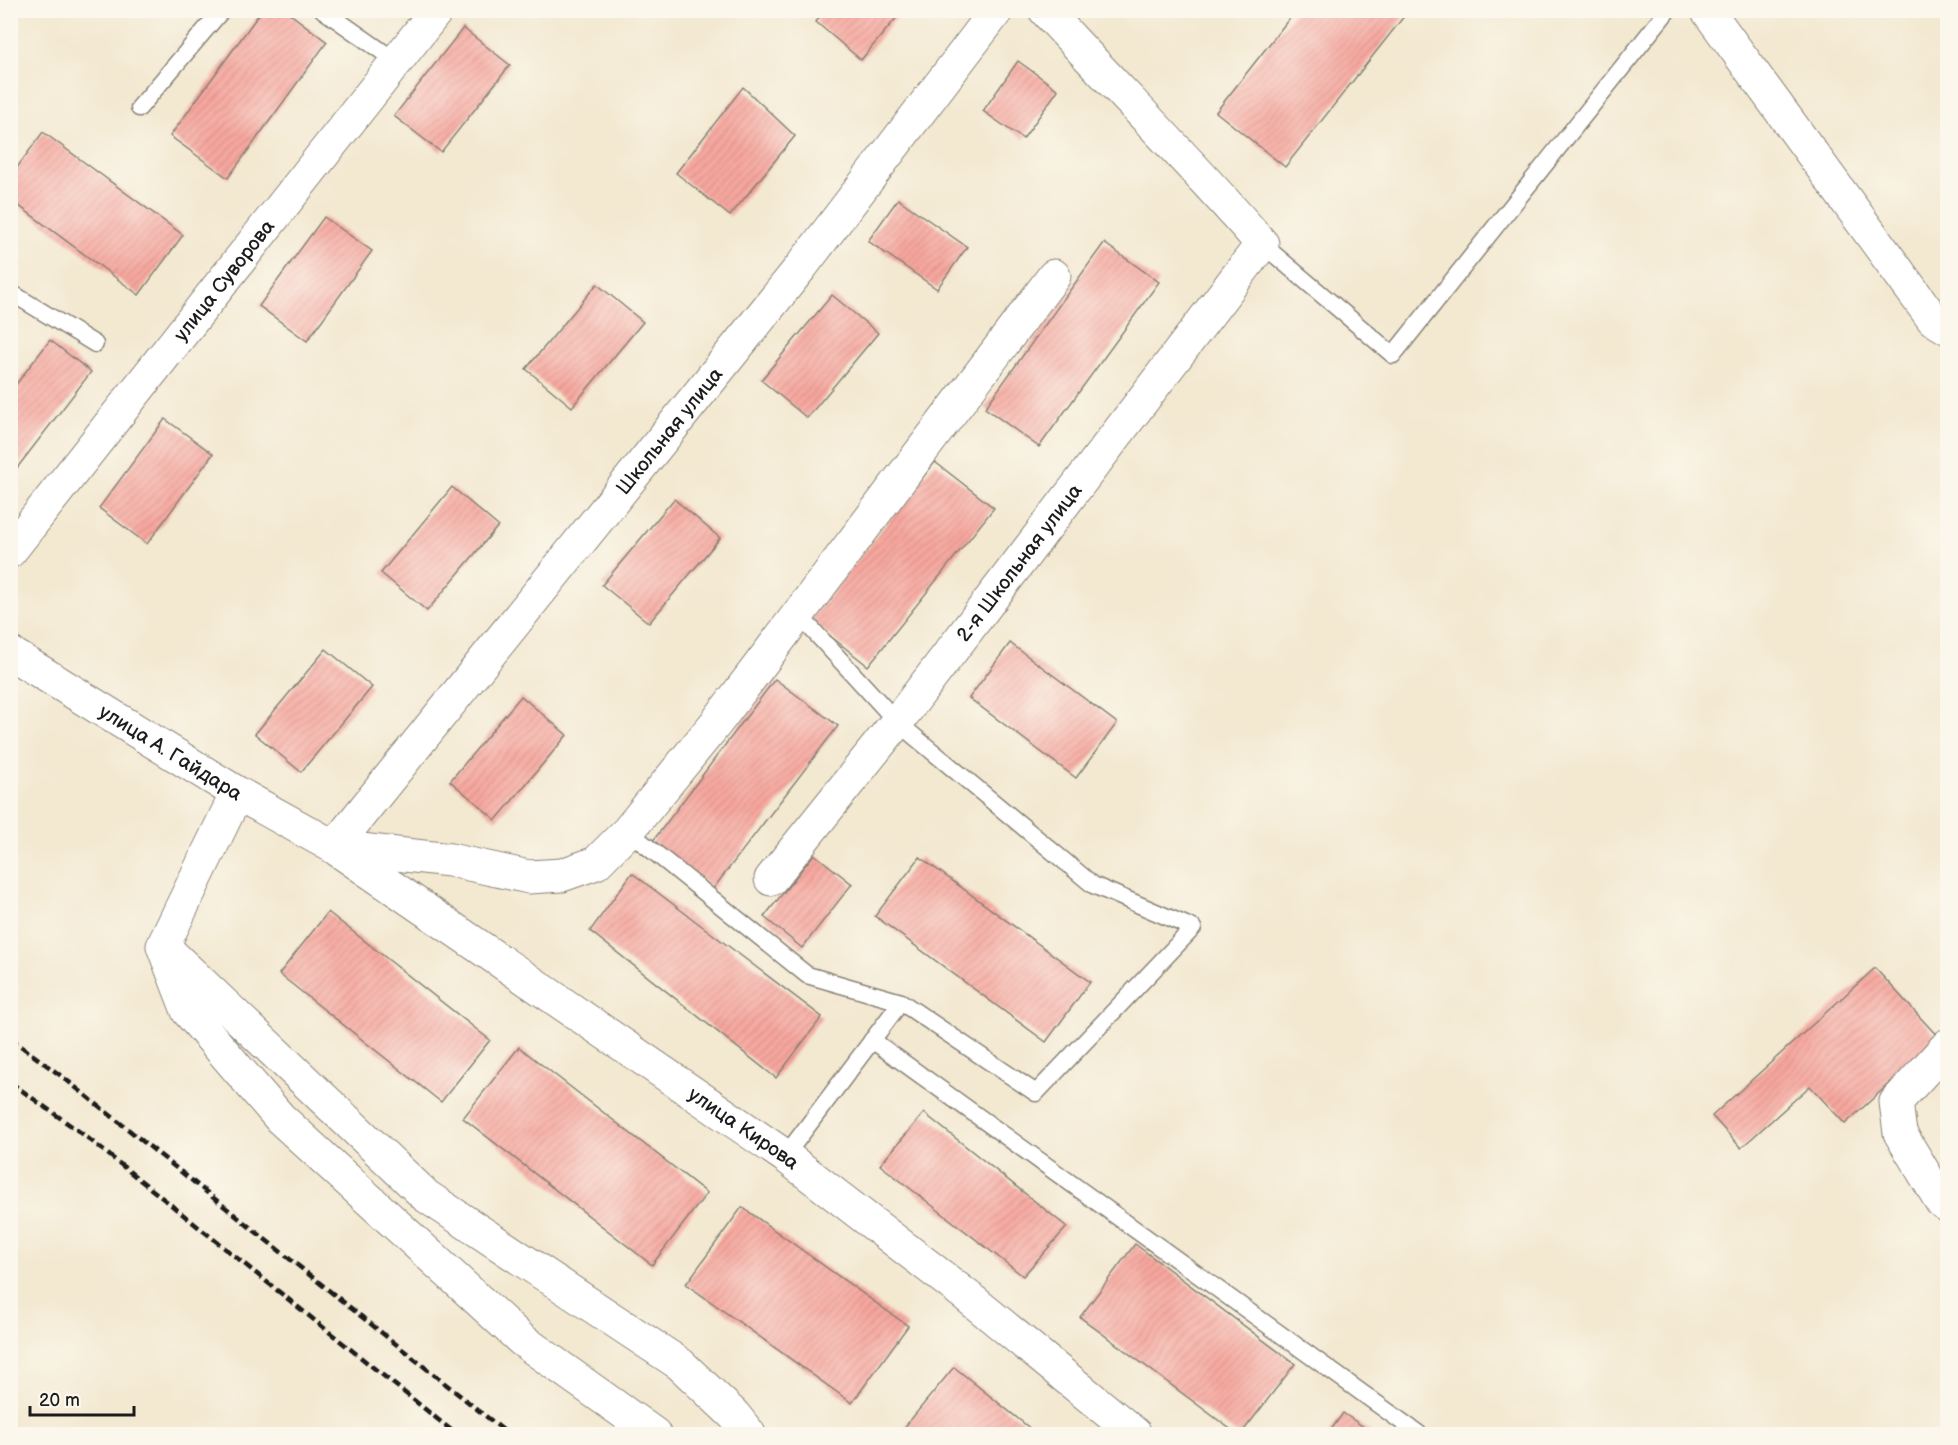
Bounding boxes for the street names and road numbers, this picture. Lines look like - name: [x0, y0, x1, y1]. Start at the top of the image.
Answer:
- street label: улица Суворова: [169, 215, 280, 347]
- street label: Школьная улица: [612, 363, 728, 500]
- street label: 2-я Школьная улица: [952, 479, 1087, 647]
- street label: улица А. Гайдара: [94, 700, 246, 806]
- street label: улица Кирова: [683, 1082, 804, 1175]

